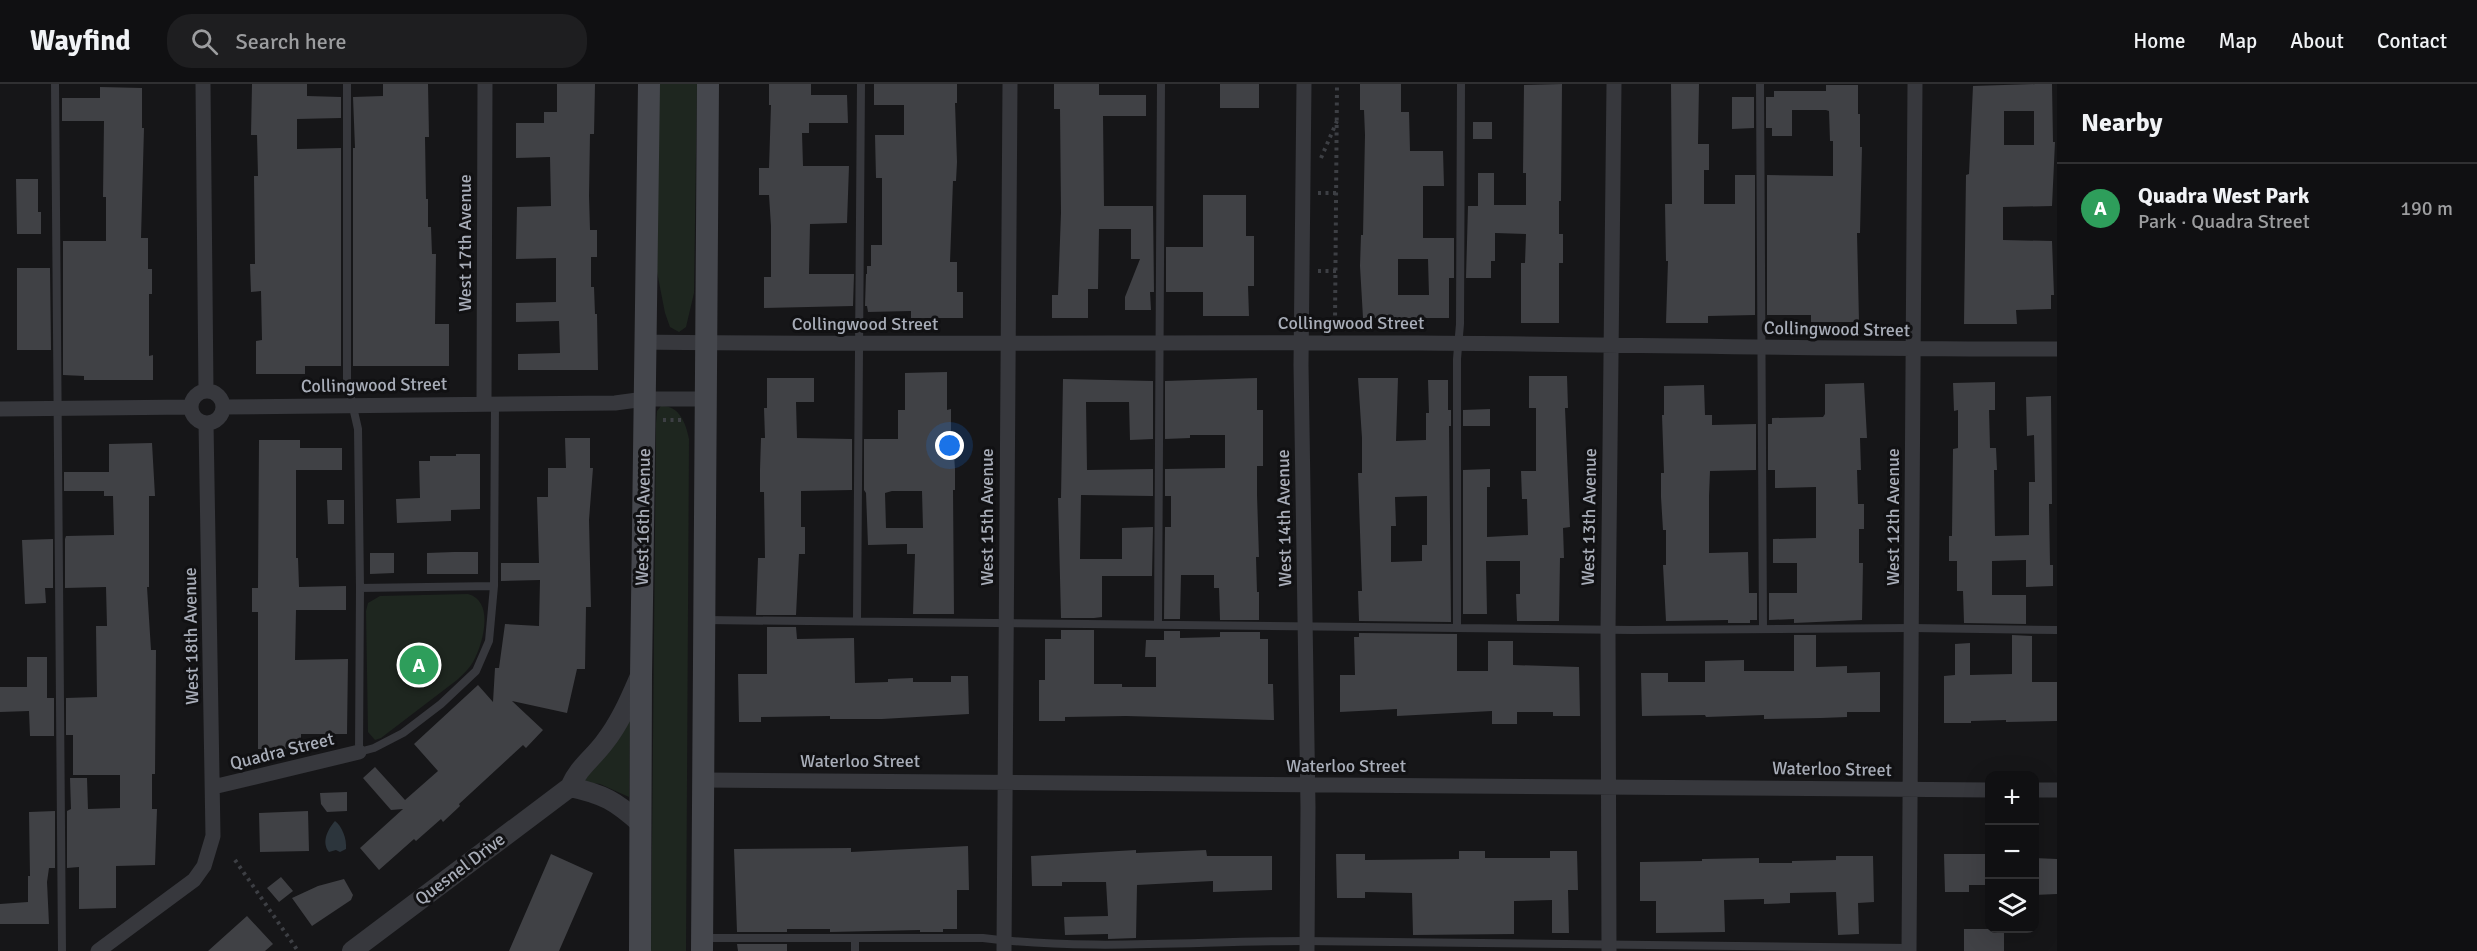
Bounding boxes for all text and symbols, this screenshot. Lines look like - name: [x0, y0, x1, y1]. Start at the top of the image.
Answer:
- search box: [167, 14, 587, 68]
- text: Wayfind: [30, 24, 131, 58]
- icon: search: [188, 25, 221, 58]
- text: Search here: [236, 28, 347, 55]
- text: Home: [2133, 28, 2186, 54]
- text: Map: [2219, 28, 2257, 54]
- text: About: [2290, 28, 2344, 54]
- text: Contact: [2377, 28, 2447, 54]
- text: Nearby: [2081, 107, 2162, 139]
- street label: West 17th Avenue: [454, 174, 476, 312]
- text: Quadra West Park: [2138, 182, 2309, 209]
- text: A: [2094, 196, 2107, 221]
- text: 190 m: [2400, 196, 2453, 221]
- text: Park · Quadra Street: [2138, 209, 2310, 234]
- street label: Collingwood Street: [1278, 312, 1424, 334]
- street label: Collingwood Street: [792, 313, 938, 335]
- street label: Collingwood Street: [1764, 317, 1910, 341]
- street label: Collingwood Street: [301, 373, 447, 397]
- your location: [935, 431, 964, 460]
- street label: West 16th Avenue: [631, 448, 655, 586]
- street label: West 15th Avenue: [976, 448, 998, 586]
- street label: West 13th Avenue: [1577, 448, 1601, 586]
- street label: West 12th Avenue: [1882, 448, 1904, 586]
- street label: West 14th Avenue: [1272, 449, 1296, 587]
- street label: West 18th Avenue: [179, 567, 203, 705]
- pin: A: [400, 642, 438, 688]
- street label: Quadra Street: [228, 727, 336, 775]
- street label: Waterloo Street: [800, 750, 920, 772]
- street label: Waterloo Street: [1286, 755, 1406, 777]
- street label: Waterloo Street: [1772, 757, 1892, 781]
- map controls: [1985, 771, 2039, 933]
- button: +: [1985, 771, 2039, 825]
- button: −: [1985, 825, 2039, 879]
- street label: Quesnel Drive: [411, 828, 509, 910]
- button: layers: [1985, 879, 2039, 933]

